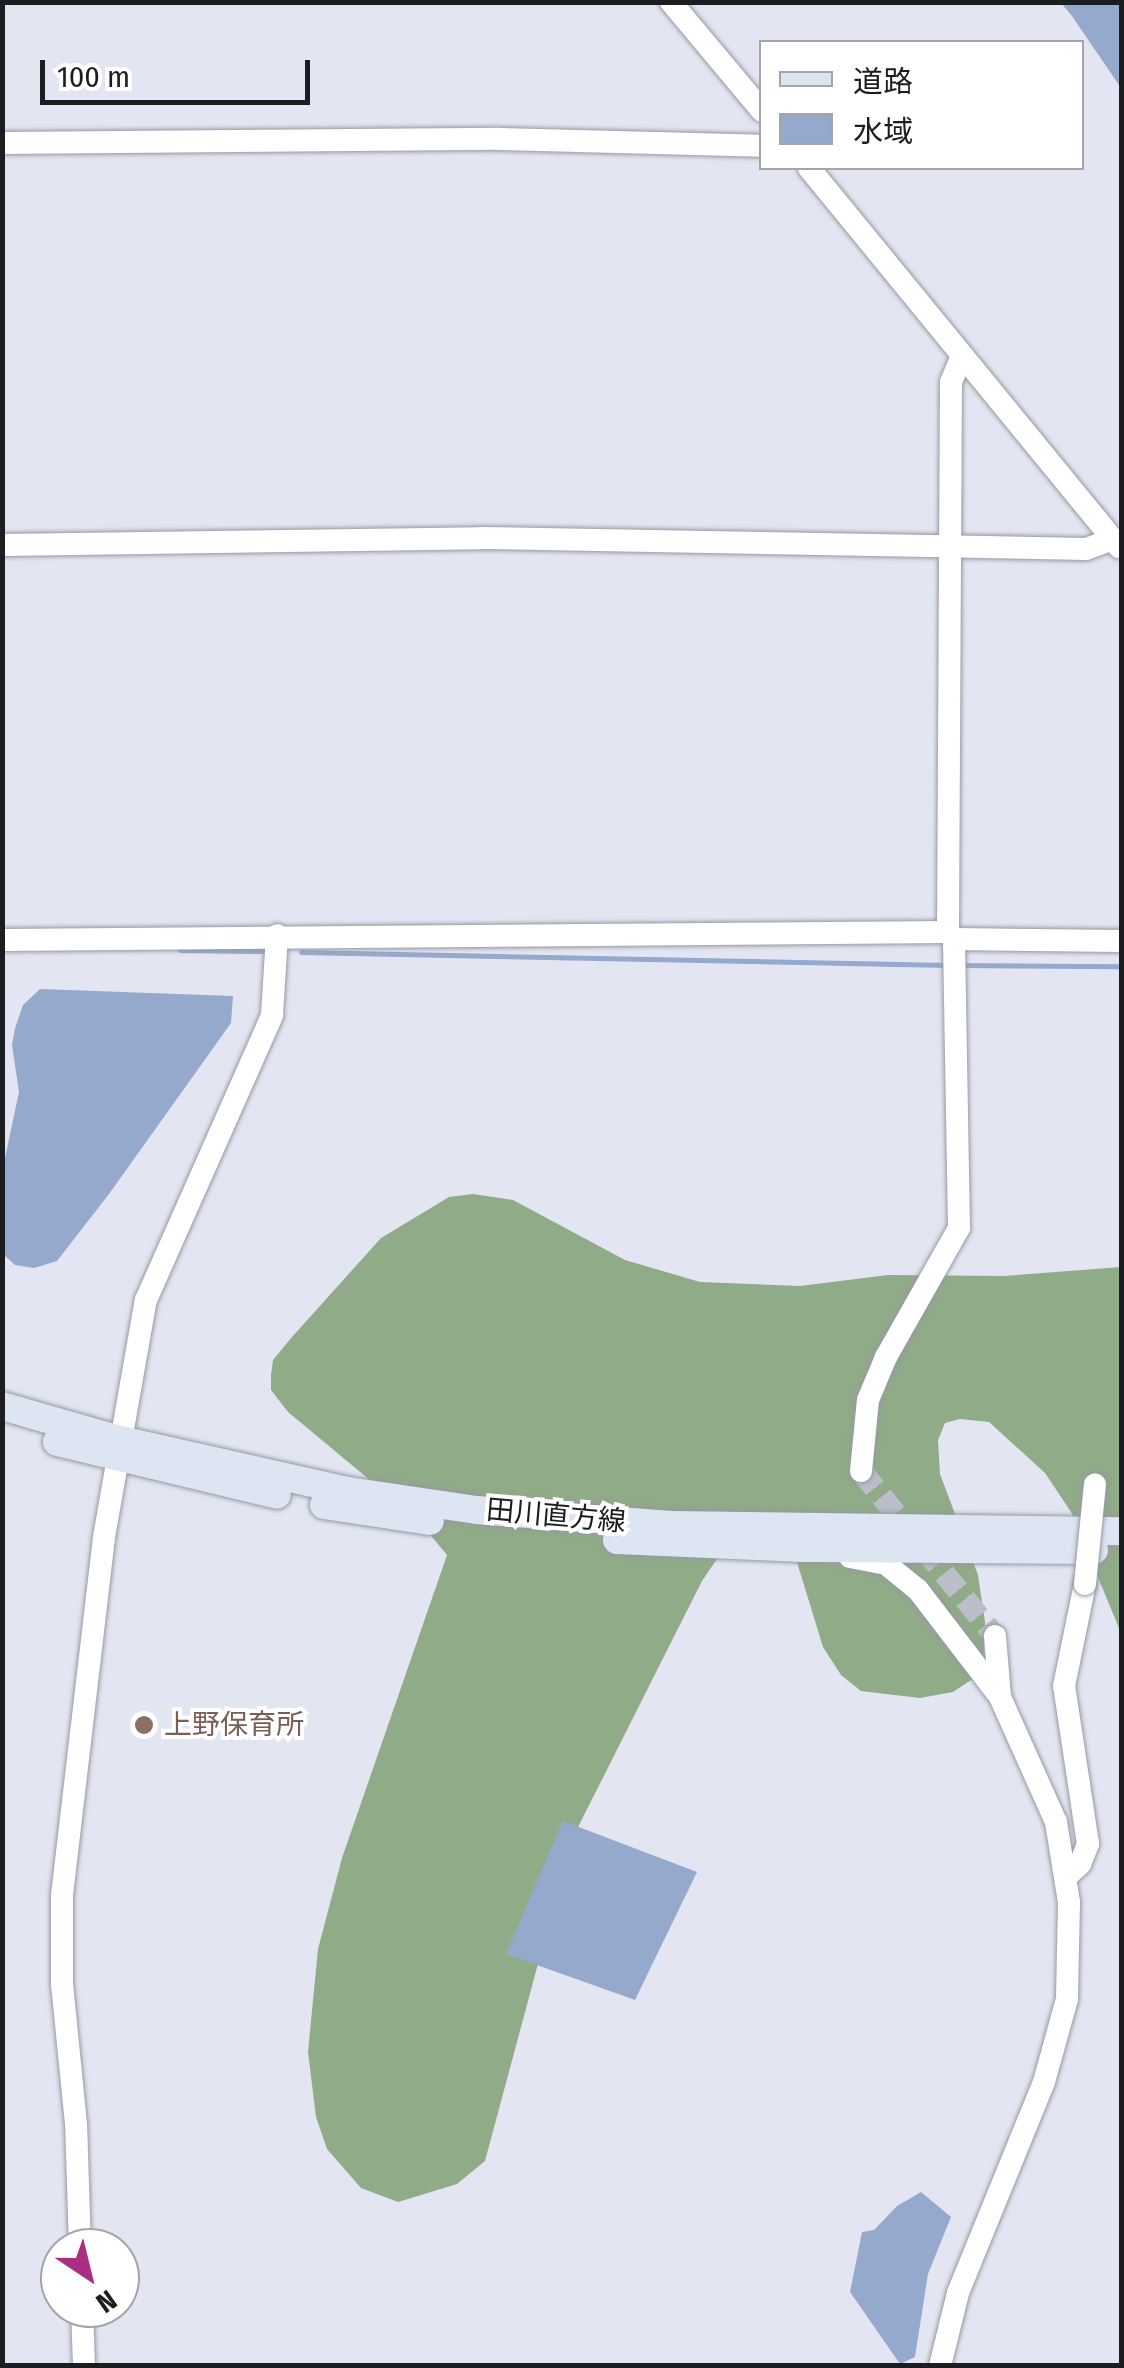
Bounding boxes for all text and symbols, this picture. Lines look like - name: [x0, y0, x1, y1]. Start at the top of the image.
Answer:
- scale bar: [45, 40, 315, 102]
- legend: [759, 40, 1084, 170]
- text: 100 m: [57, 59, 130, 95]
- text: 道路: [853, 64, 913, 100]
- text: 水域: [853, 114, 913, 150]
- street label: 田川直方線: [485, 1493, 627, 1539]
- place label: 上野保育所: [164, 1708, 304, 1742]
- marker: 上野保育所: [133, 1714, 155, 1736]
- north arrow: [40, 2228, 140, 2328]
- text: N: [90, 2283, 123, 2320]

